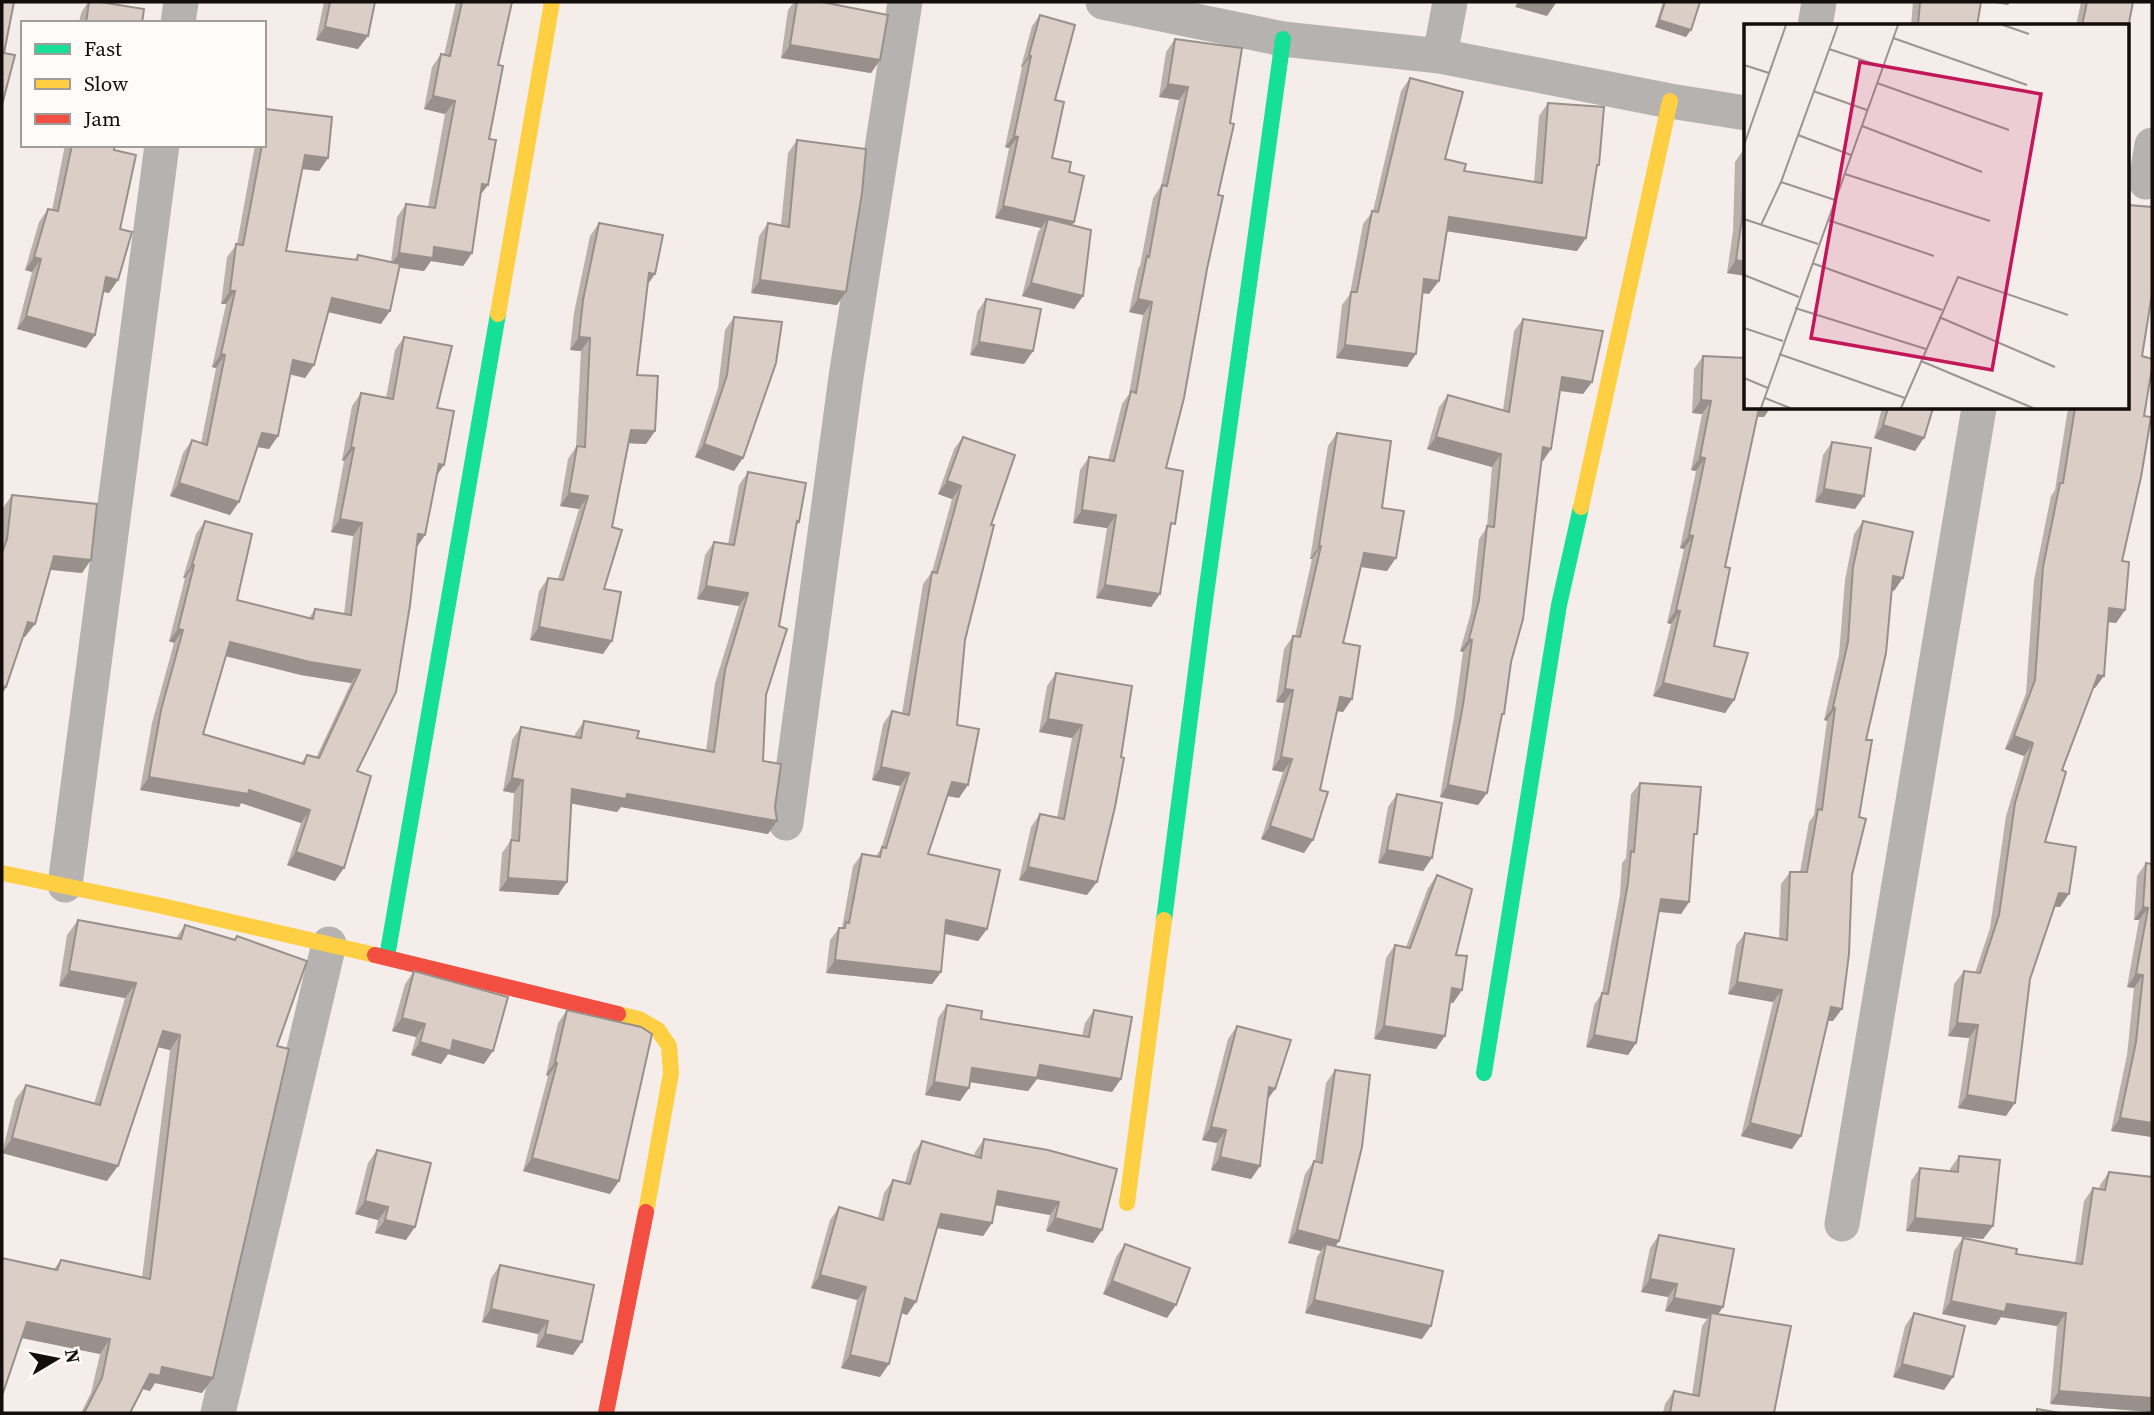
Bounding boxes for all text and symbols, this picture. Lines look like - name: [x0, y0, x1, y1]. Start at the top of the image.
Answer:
- legend: [21, 21, 266, 147]
- inset map: [1744, 24, 2130, 410]
- text: Fast: [84, 34, 122, 63]
- text: Slow: [84, 69, 128, 98]
- text: Jam: [83, 104, 121, 133]
- north arrow: [21, 1324, 91, 1394]
- text: N: [59, 1347, 87, 1365]

